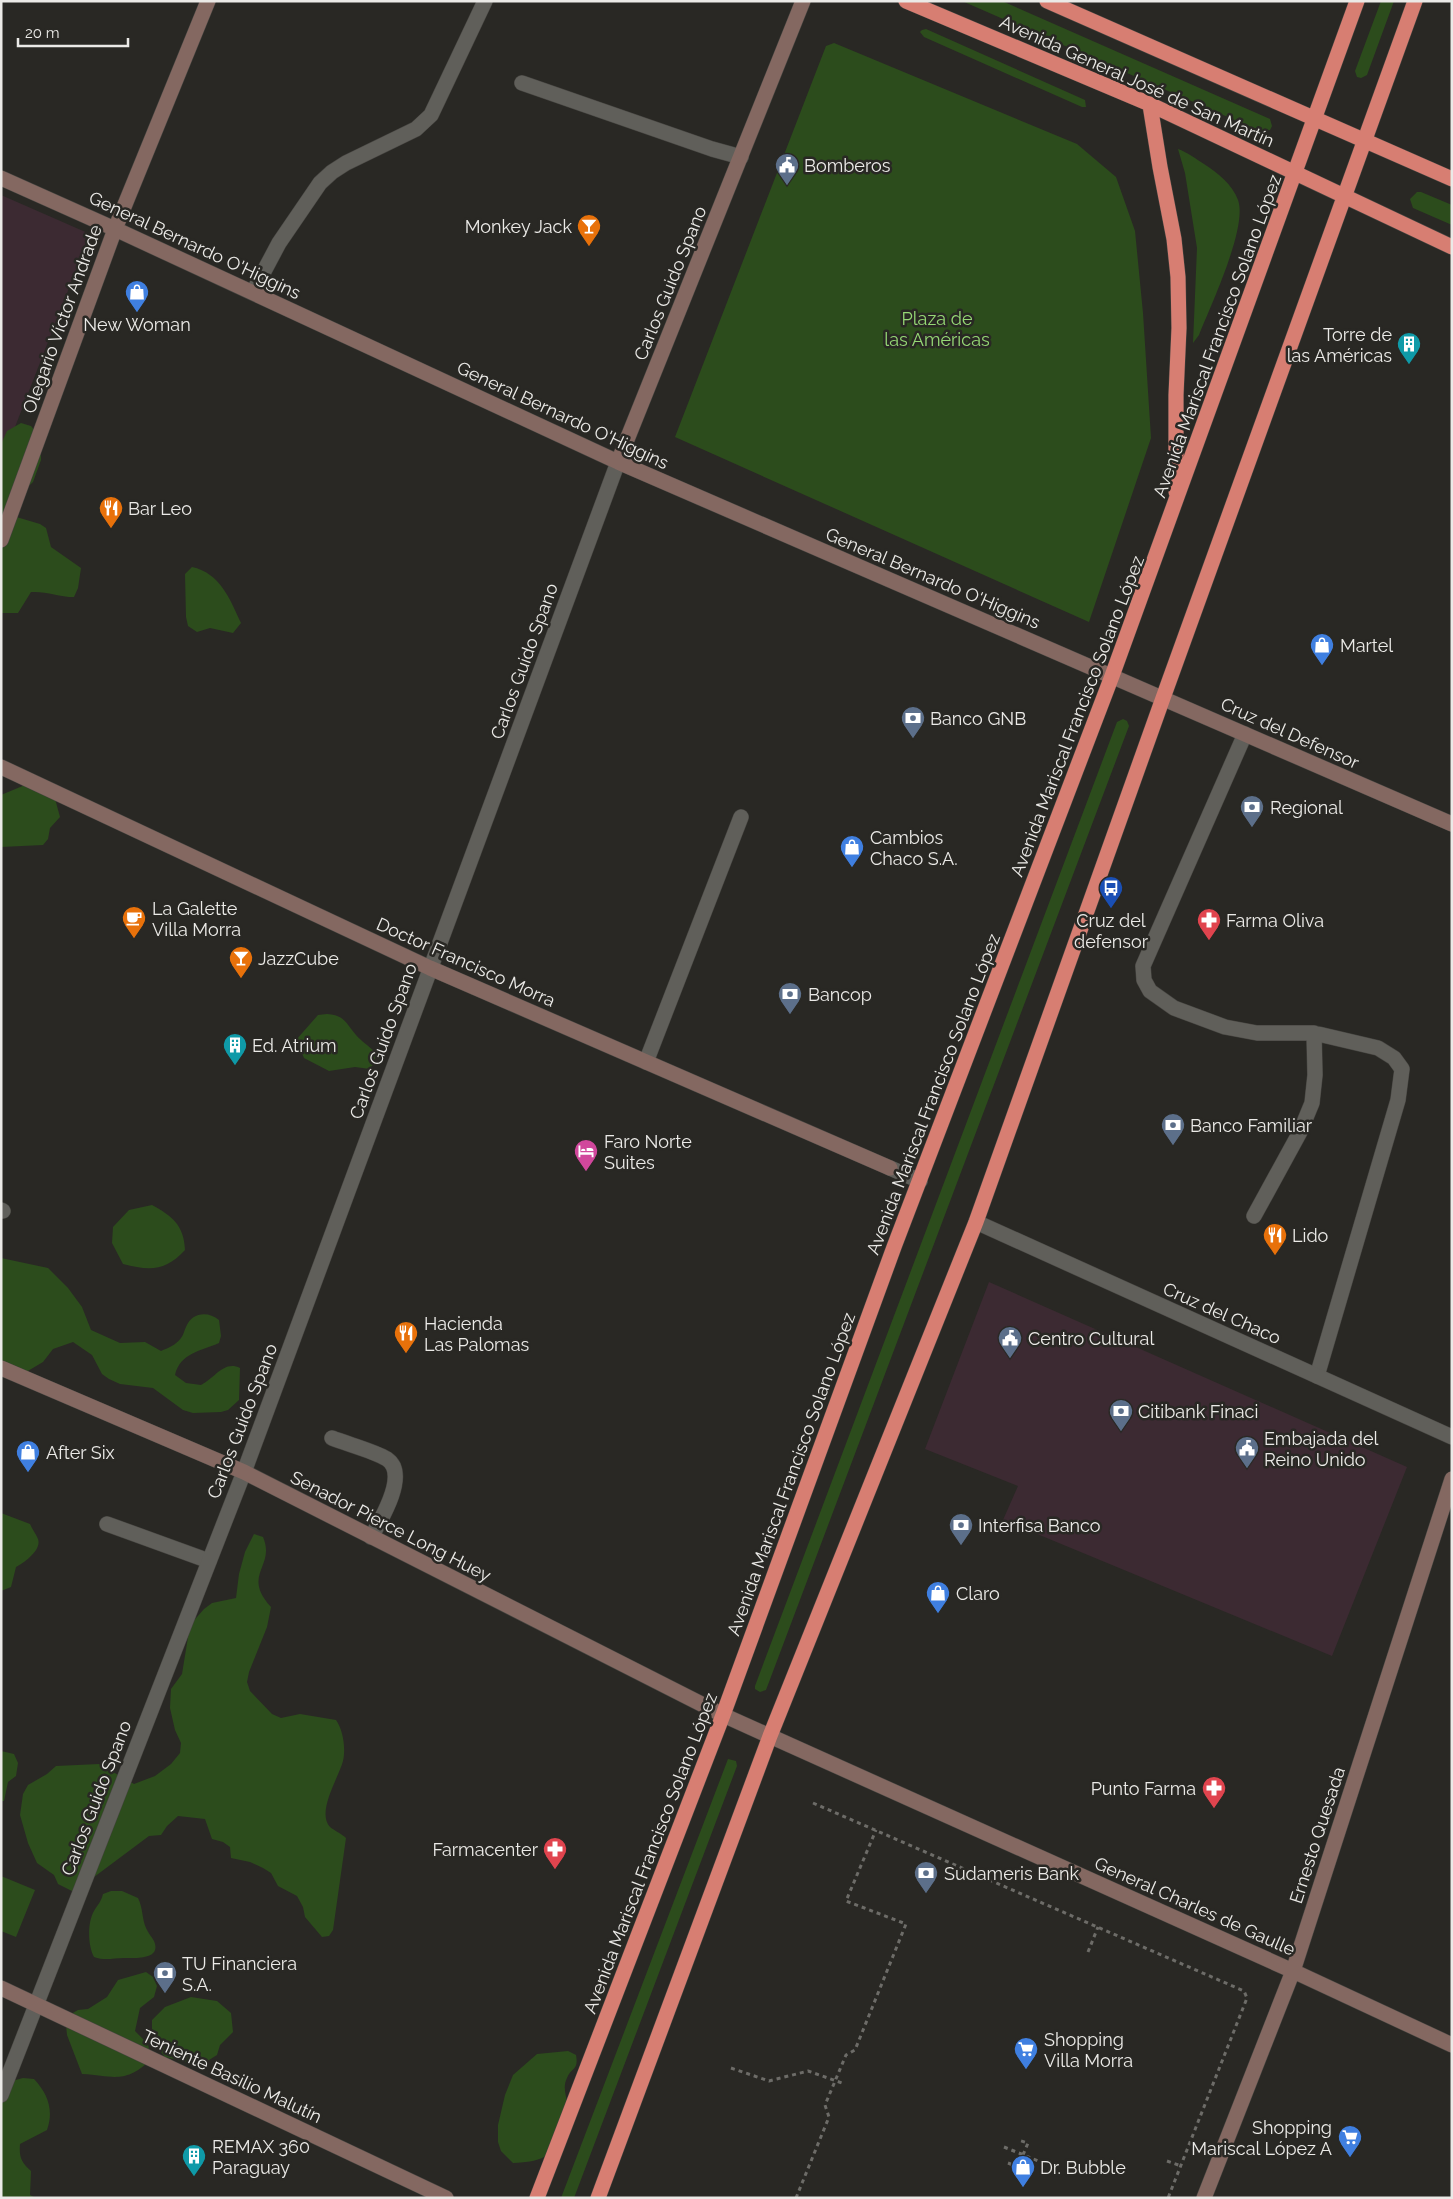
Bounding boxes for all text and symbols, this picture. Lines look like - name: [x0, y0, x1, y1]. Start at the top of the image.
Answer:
- street label: Avenida General José de San Martín: [997, 11, 1277, 151]
- scale bar: [18, 15, 128, 47]
- text: 20 m: [25, 24, 60, 42]
- public building icon: Bomberos: [774, 152, 800, 186]
- place label: Bomberos: [804, 155, 891, 176]
- street label: Avenida Mariscal Francisco Solano López: [1149, 172, 1285, 500]
- street label: General Bernardo O'Higgins: [86, 187, 304, 303]
- street label: Carlos Guido Spano: [629, 203, 711, 363]
- bar icon: Monkey Jack: [576, 213, 602, 247]
- place label: Monkey Jack: [465, 216, 572, 237]
- street label: Olegario Víctor Andrade: [18, 221, 106, 416]
- shop icon: New Woman: [124, 279, 150, 313]
- park label: Plaza de las Américas: [884, 308, 990, 350]
- place label: New Woman: [83, 314, 191, 335]
- place label: Torre de las Américas: [1287, 324, 1392, 366]
- building icon: Torre de las Américas: [1396, 331, 1422, 365]
- street label: General Bernardo O'Higgins: [454, 357, 672, 473]
- restaurant icon: Bar Leo: [98, 495, 124, 529]
- place label: Bar Leo: [128, 498, 192, 519]
- street label: General Bernardo O'Higgins: [823, 523, 1044, 633]
- street label: Avenida Mariscal Francisco Solano López: [1006, 552, 1148, 879]
- street label: Carlos Guido Spano: [486, 580, 562, 742]
- shop icon: Martel: [1309, 632, 1335, 666]
- place label: Martel: [1340, 635, 1393, 656]
- street label: Cruz del Defensor: [1218, 693, 1363, 773]
- bank icon: Banco GNB: [900, 705, 926, 739]
- place label: Banco GNB: [930, 708, 1026, 729]
- bank icon: Regional: [1239, 794, 1265, 828]
- place label: Regional: [1270, 797, 1343, 818]
- place label: Cambios Chaco S.A.: [870, 827, 958, 869]
- shop icon: Cambios Chaco S.A.: [839, 834, 865, 868]
- bus stop icon: Cruz del defensor: [1098, 875, 1124, 909]
- place label: La Galette Villa Morra: [152, 898, 241, 940]
- cafe icon: La Galette Villa Morra: [121, 905, 147, 939]
- pharmacy icon: Farma Oliva: [1196, 907, 1222, 941]
- place label: Cruz del defensor: [1074, 910, 1149, 952]
- place label: Farma Oliva: [1226, 910, 1324, 931]
- street label: Doctor Francisco Morra: [373, 913, 559, 1011]
- street label: Avenida Mariscal Francisco Solano López: [862, 930, 1004, 1257]
- bar icon: JazzCube: [228, 945, 254, 979]
- place label: JazzCube: [258, 948, 339, 969]
- street label: Carlos Guido Spano: [345, 960, 421, 1122]
- bank icon: Bancop: [777, 981, 803, 1015]
- place label: Bancop: [808, 984, 872, 1005]
- building icon: Ed. Atrium: [222, 1032, 248, 1066]
- place label: Ed. Atrium: [252, 1035, 337, 1056]
- bank icon: Banco Familiar: [1160, 1112, 1186, 1146]
- place label: Banco Familiar: [1190, 1115, 1313, 1136]
- place label: Faro Norte Suites: [604, 1131, 692, 1173]
- hotel icon: Faro Norte Suites: [573, 1138, 599, 1172]
- restaurant icon: Lido: [1262, 1222, 1288, 1256]
- place label: Lido: [1292, 1225, 1329, 1246]
- street label: Cruz del Chaco: [1160, 1278, 1284, 1348]
- street label: Avenida Mariscal Francisco Solano López: [723, 1310, 859, 1638]
- place label: Hacienda Las Palomas: [424, 1313, 529, 1355]
- restaurant icon: Hacienda Las Palomas: [393, 1320, 419, 1354]
- public building icon: Centro Cultural: [997, 1325, 1023, 1359]
- place label: Centro Cultural: [1028, 1328, 1154, 1349]
- street label: Carlos Guido Spano: [203, 1340, 281, 1502]
- bank icon: Citibank Finaci: [1108, 1398, 1134, 1432]
- place label: Citibank Finaci: [1138, 1401, 1258, 1422]
- place label: Embajada del Reino Unido: [1264, 1428, 1379, 1470]
- public building icon: Embajada del Reino Unido: [1234, 1435, 1260, 1469]
- shop icon: After Six: [15, 1439, 41, 1473]
- place label: After Six: [46, 1442, 115, 1463]
- street label: Senador Pierce Long Huey: [287, 1466, 495, 1586]
- bank icon: Interfisa Banco: [948, 1512, 974, 1546]
- place label: Interfisa Banco: [978, 1515, 1101, 1536]
- shop icon: Claro: [925, 1580, 951, 1614]
- place label: Claro: [956, 1583, 1000, 1604]
- street label: Avenida Mariscal Francisco Solano López: [579, 1689, 721, 2016]
- street label: Carlos Guido Spano: [57, 1717, 135, 1879]
- street label: Ernesto Quesada: [1285, 1764, 1349, 1906]
- pharmacy icon: Punto Farma: [1201, 1775, 1227, 1809]
- place label: Punto Farma: [1091, 1778, 1196, 1799]
- pharmacy icon: Farmacenter: [542, 1836, 568, 1870]
- place label: Farmacenter: [433, 1839, 539, 1860]
- street label: General Charles de Gaulle: [1091, 1852, 1299, 1960]
- bank icon: Sudameris Bank: [913, 1860, 939, 1894]
- place label: Sudameris Bank: [944, 1863, 1080, 1884]
- place label: TU Financiera S.A.: [182, 1953, 297, 1995]
- bank icon: TU Financiera S.A.: [152, 1960, 178, 1994]
- street label: Teniente Basilio Malutín: [139, 2025, 325, 2127]
- place label: Shopping Villa Morra: [1044, 2029, 1133, 2071]
- supermarket icon: Shopping Villa Morra: [1013, 2036, 1039, 2070]
- place label: Shopping Mariscal López A: [1191, 2117, 1332, 2159]
- supermarket icon: Shopping Mariscal López A: [1337, 2124, 1363, 2158]
- place label: REMAX 360 Paraguay: [212, 2136, 310, 2178]
- building icon: REMAX 360 Paraguay: [181, 2143, 207, 2177]
- shop icon: Dr. Bubble: [1010, 2154, 1036, 2188]
- place label: Dr. Bubble: [1040, 2157, 1126, 2178]

